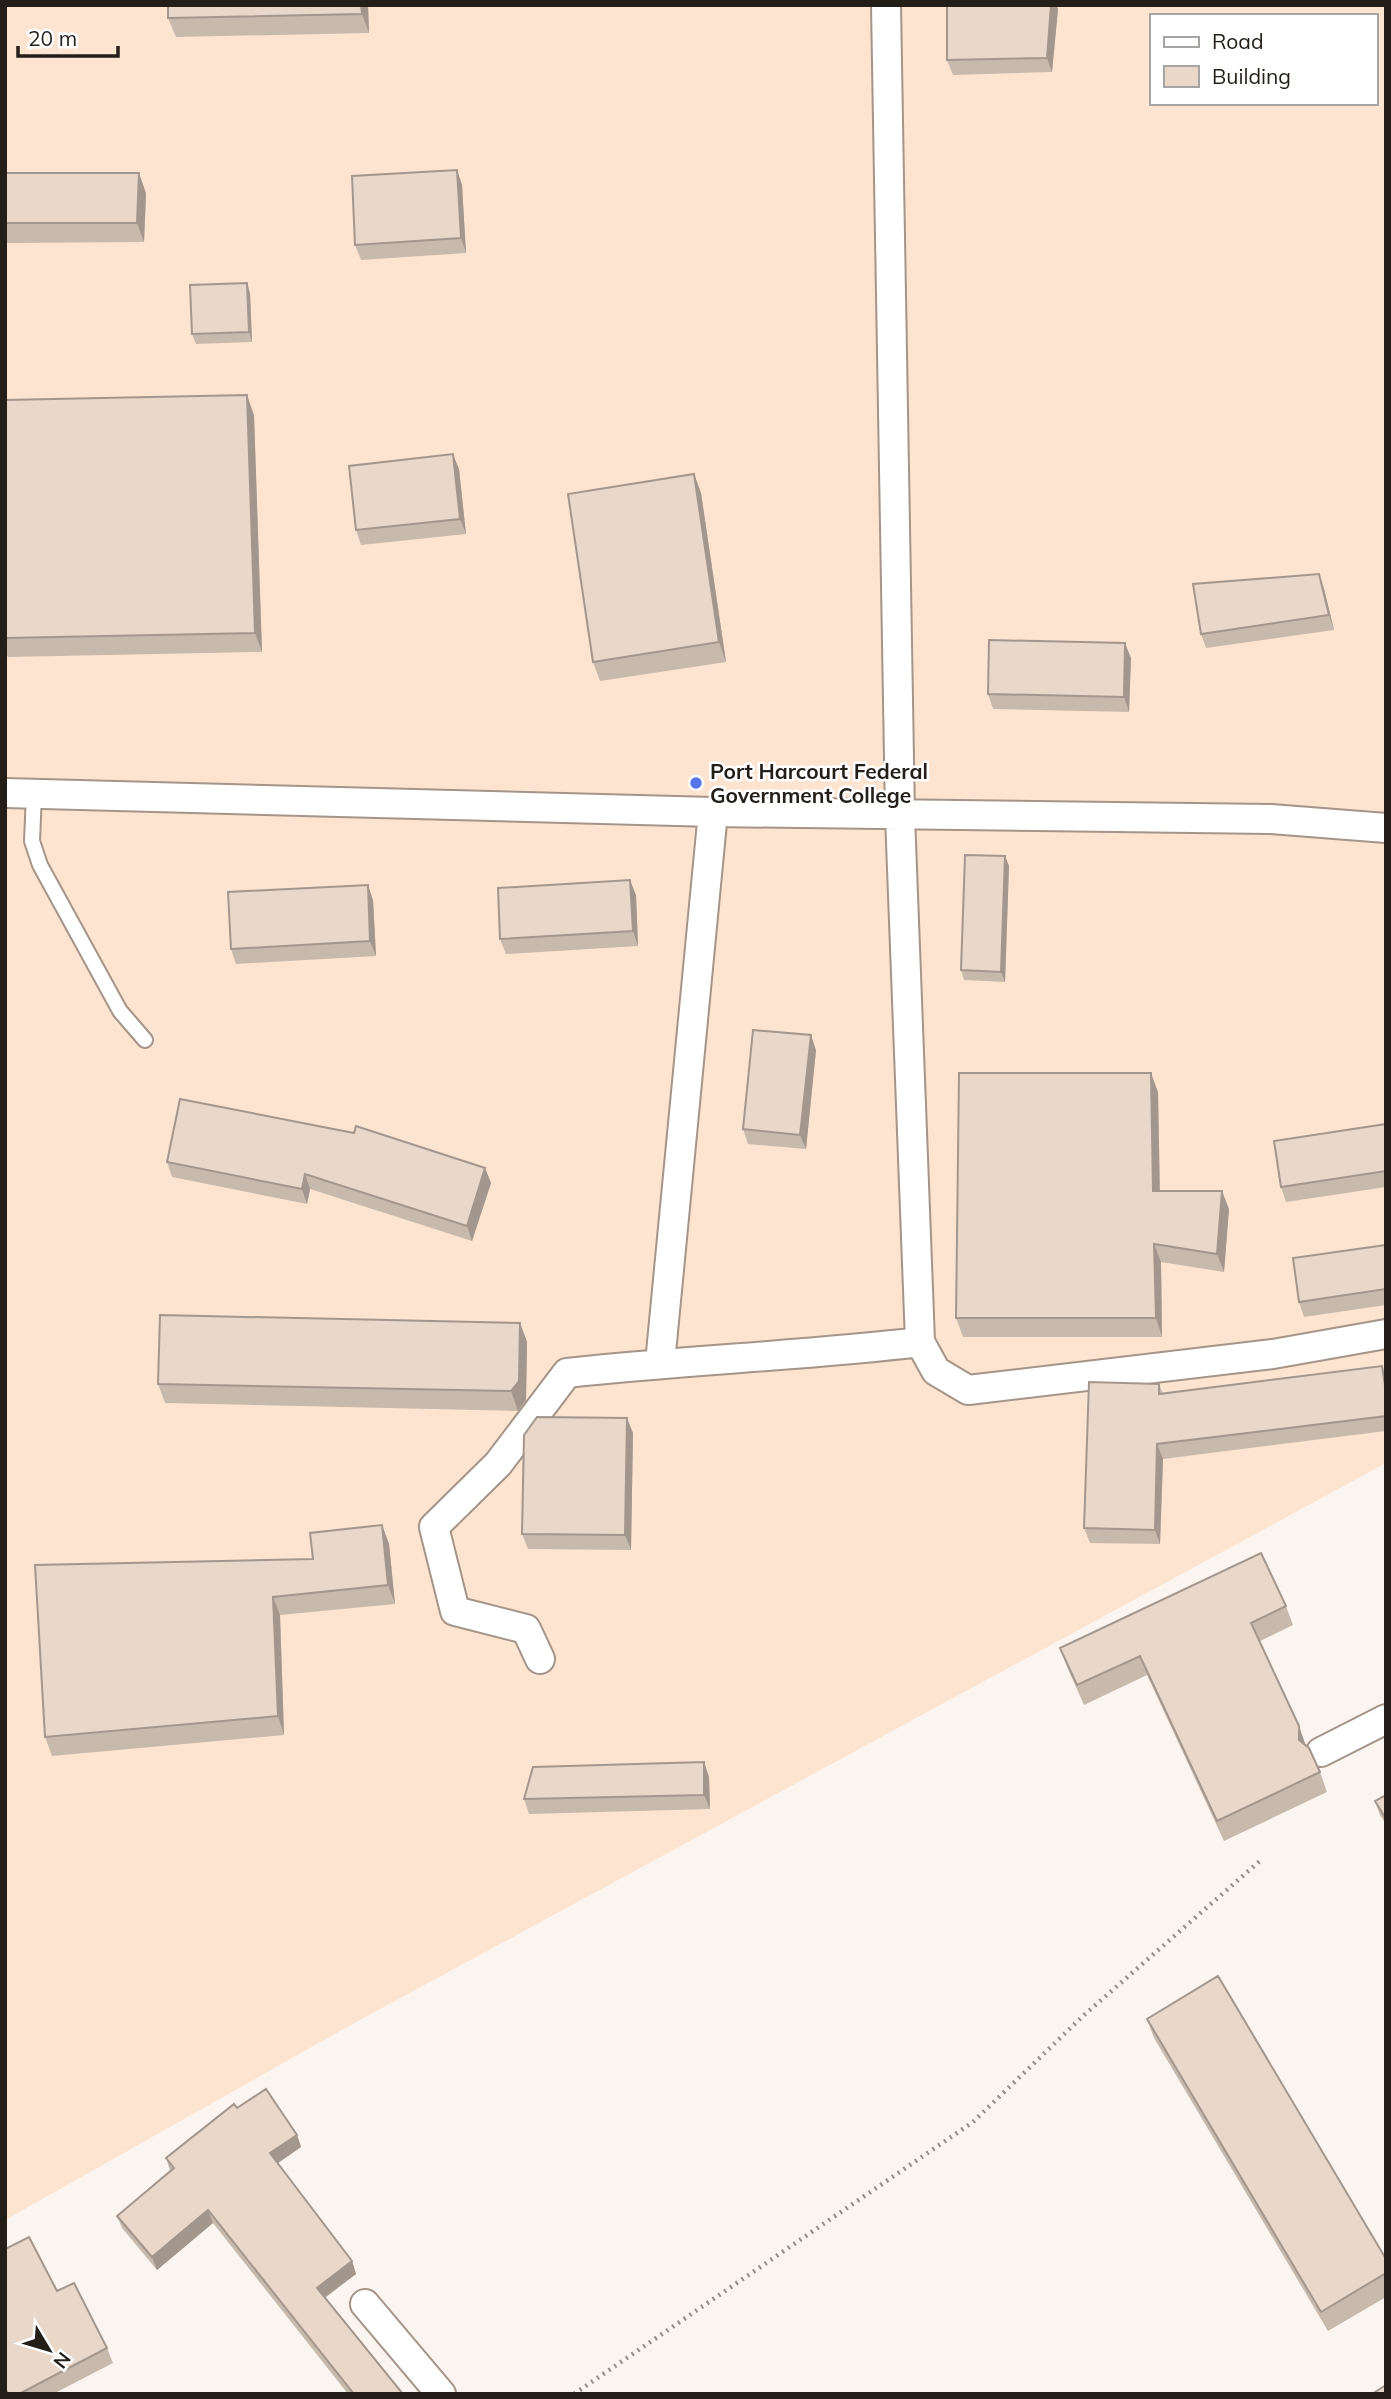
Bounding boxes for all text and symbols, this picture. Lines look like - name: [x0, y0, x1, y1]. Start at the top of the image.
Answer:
- scale bar: [18, 14, 117, 58]
- legend: [1150, 14, 1377, 105]
- text: 20 m: [28, 25, 77, 51]
- text: Road: [1212, 28, 1263, 54]
- text: Building: [1212, 63, 1291, 89]
- place label: Port Harcourt Federal Government College: [710, 758, 928, 808]
- marker: Port Harcourt Federal Government College: [688, 775, 704, 791]
- north arrow: [14, 2315, 84, 2385]
- text: N: [49, 2347, 76, 2374]

